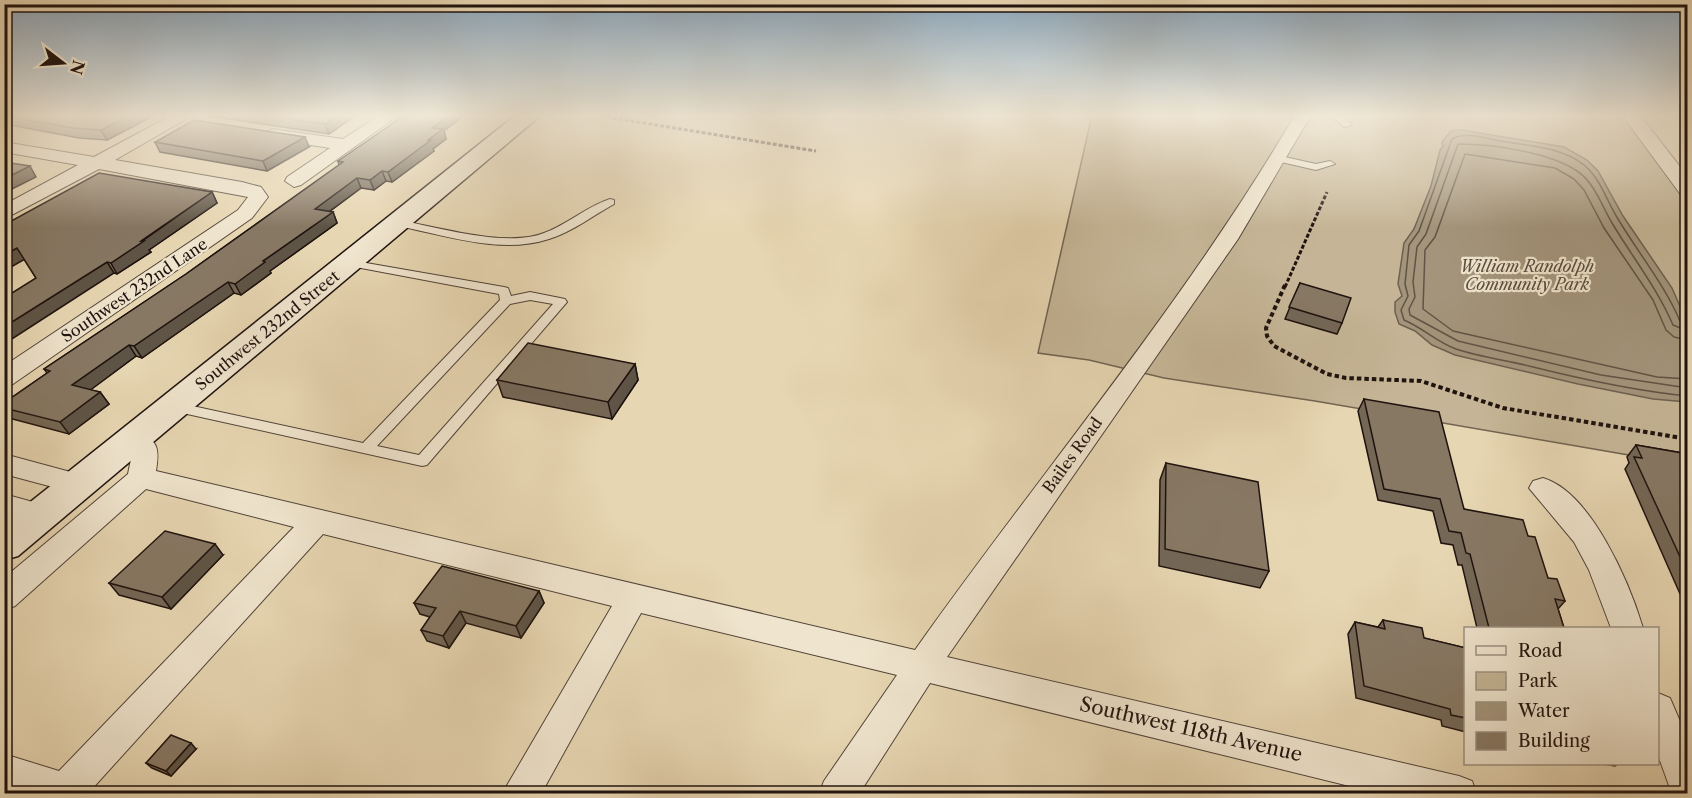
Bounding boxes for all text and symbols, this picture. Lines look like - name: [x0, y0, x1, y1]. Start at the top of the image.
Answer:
- north arrow: [33, 33, 93, 93]
- text: N: [66, 58, 89, 77]
- street label: Southwest 232nd Lane: [57, 234, 211, 346]
- park label: William Randolph Community Park: [1460, 256, 1594, 294]
- street label: Southwest 232nd Street: [191, 265, 343, 394]
- street label: Bailes Road: [1038, 413, 1106, 497]
- legend: [1464, 627, 1659, 765]
- text: Road: [1518, 640, 1563, 662]
- text: Park: [1518, 670, 1559, 692]
- street label: Southwest 118th Avenue: [1077, 692, 1305, 766]
- text: Water: [1517, 700, 1570, 722]
- text: Building: [1518, 730, 1590, 752]

